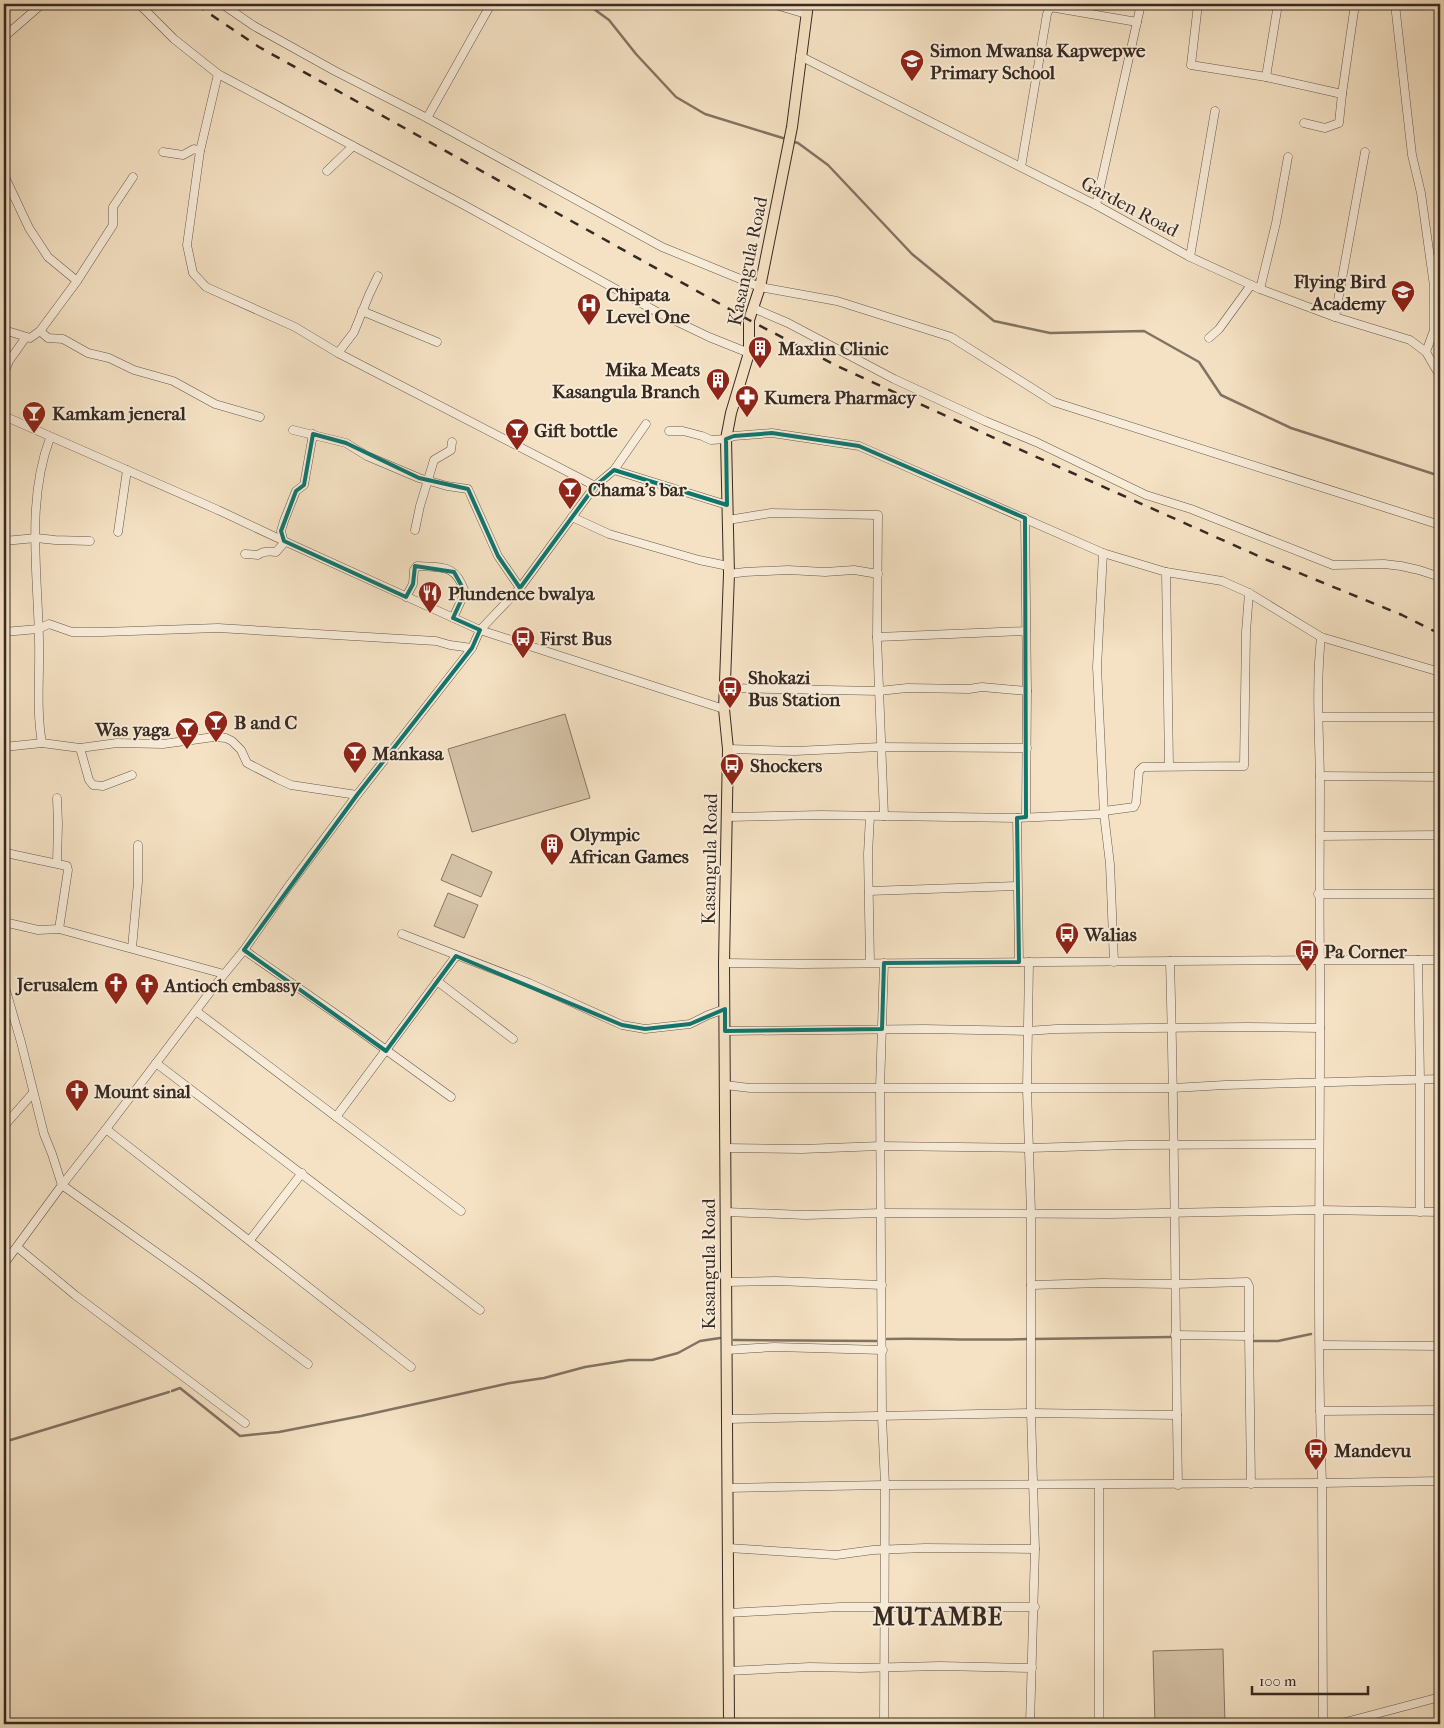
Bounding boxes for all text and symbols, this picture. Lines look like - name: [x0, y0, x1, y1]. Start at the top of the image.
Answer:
- place label: Simon Mwansa Kapwepwe Primary School: [930, 40, 1146, 84]
- school or university icon: Simon Mwansa Kapwepwe Primary School: [899, 48, 925, 82]
- street label: Garden Road: [1077, 172, 1183, 242]
- street label: Kasangula Road: [724, 194, 773, 328]
- place label: Flying Bird Academy: [1293, 271, 1387, 315]
- school or university icon: Flying Bird Academy: [1390, 279, 1416, 313]
- place label: Chipata Level One: [606, 284, 691, 328]
- hospital icon: Chipata Level One: [576, 292, 602, 326]
- building icon: Maxlin Clinic: [747, 335, 773, 369]
- place label: Maxlin Clinic: [777, 338, 889, 360]
- place label: Mika Meats Kasangula Branch: [552, 359, 700, 403]
- building icon: Mika Meats Kasangula Branch: [705, 367, 731, 401]
- pharmacy icon: Kumera Pharmacy: [734, 384, 760, 418]
- place label: Kumera Pharmacy: [764, 387, 917, 409]
- bar icon: Kamkam jeneral: [21, 400, 47, 434]
- place label: Kamkam jeneral: [52, 403, 186, 425]
- bar icon: Gift bottle: [504, 417, 530, 451]
- place label: Gift bottle: [534, 420, 618, 442]
- bar icon: Chama's bar: [557, 476, 583, 510]
- place label: Chama's bar: [588, 479, 687, 501]
- restaurant icon: Plundence bwalya: [417, 580, 443, 614]
- place label: Plundence bwalya: [448, 583, 596, 605]
- bus stop icon: First Bus: [510, 625, 536, 659]
- place label: First Bus: [539, 628, 612, 650]
- place label: Shokazi Bus Station: [748, 667, 841, 711]
- bus stop icon: Shokazi Bus Station: [717, 675, 743, 709]
- bar icon: B and C: [203, 709, 229, 743]
- place label: B and C: [234, 712, 298, 734]
- bar icon: Was yaga: [174, 716, 200, 750]
- place label: Was yaga: [94, 719, 171, 741]
- bar icon: Mankasa: [342, 740, 368, 774]
- place label: Mankasa: [371, 743, 445, 765]
- bus stop icon: Shockers: [719, 752, 745, 786]
- place label: Shockers: [750, 755, 822, 777]
- street label: Kasangula Road: [698, 793, 722, 925]
- place label: Olympic African Games: [569, 824, 689, 868]
- building icon: Olympic African Games: [539, 832, 565, 866]
- bus stop icon: Walias: [1054, 921, 1080, 955]
- place label: Walias: [1083, 924, 1137, 946]
- bus stop icon: Pa Corner: [1294, 938, 1320, 972]
- place label: Pa Corner: [1324, 941, 1408, 963]
- church icon: Jerusalem: [103, 971, 129, 1005]
- church icon: Antioch embassy: [134, 972, 160, 1006]
- place label: Jerusalem: [15, 974, 98, 996]
- place label: Antioch embassy: [163, 975, 301, 997]
- church icon: Mount sinal: [64, 1078, 90, 1112]
- place label: Mount sinal: [93, 1081, 192, 1103]
- street label: Kasangula Road: [698, 1198, 720, 1330]
- bus stop icon: Mandevu: [1303, 1437, 1329, 1471]
- place label: Mandevu: [1333, 1440, 1411, 1462]
- district label: MUTAMBE: [873, 1603, 1003, 1631]
- scale bar: [1252, 1663, 1368, 1695]
- text: 100 m: [1259, 1672, 1297, 1690]

